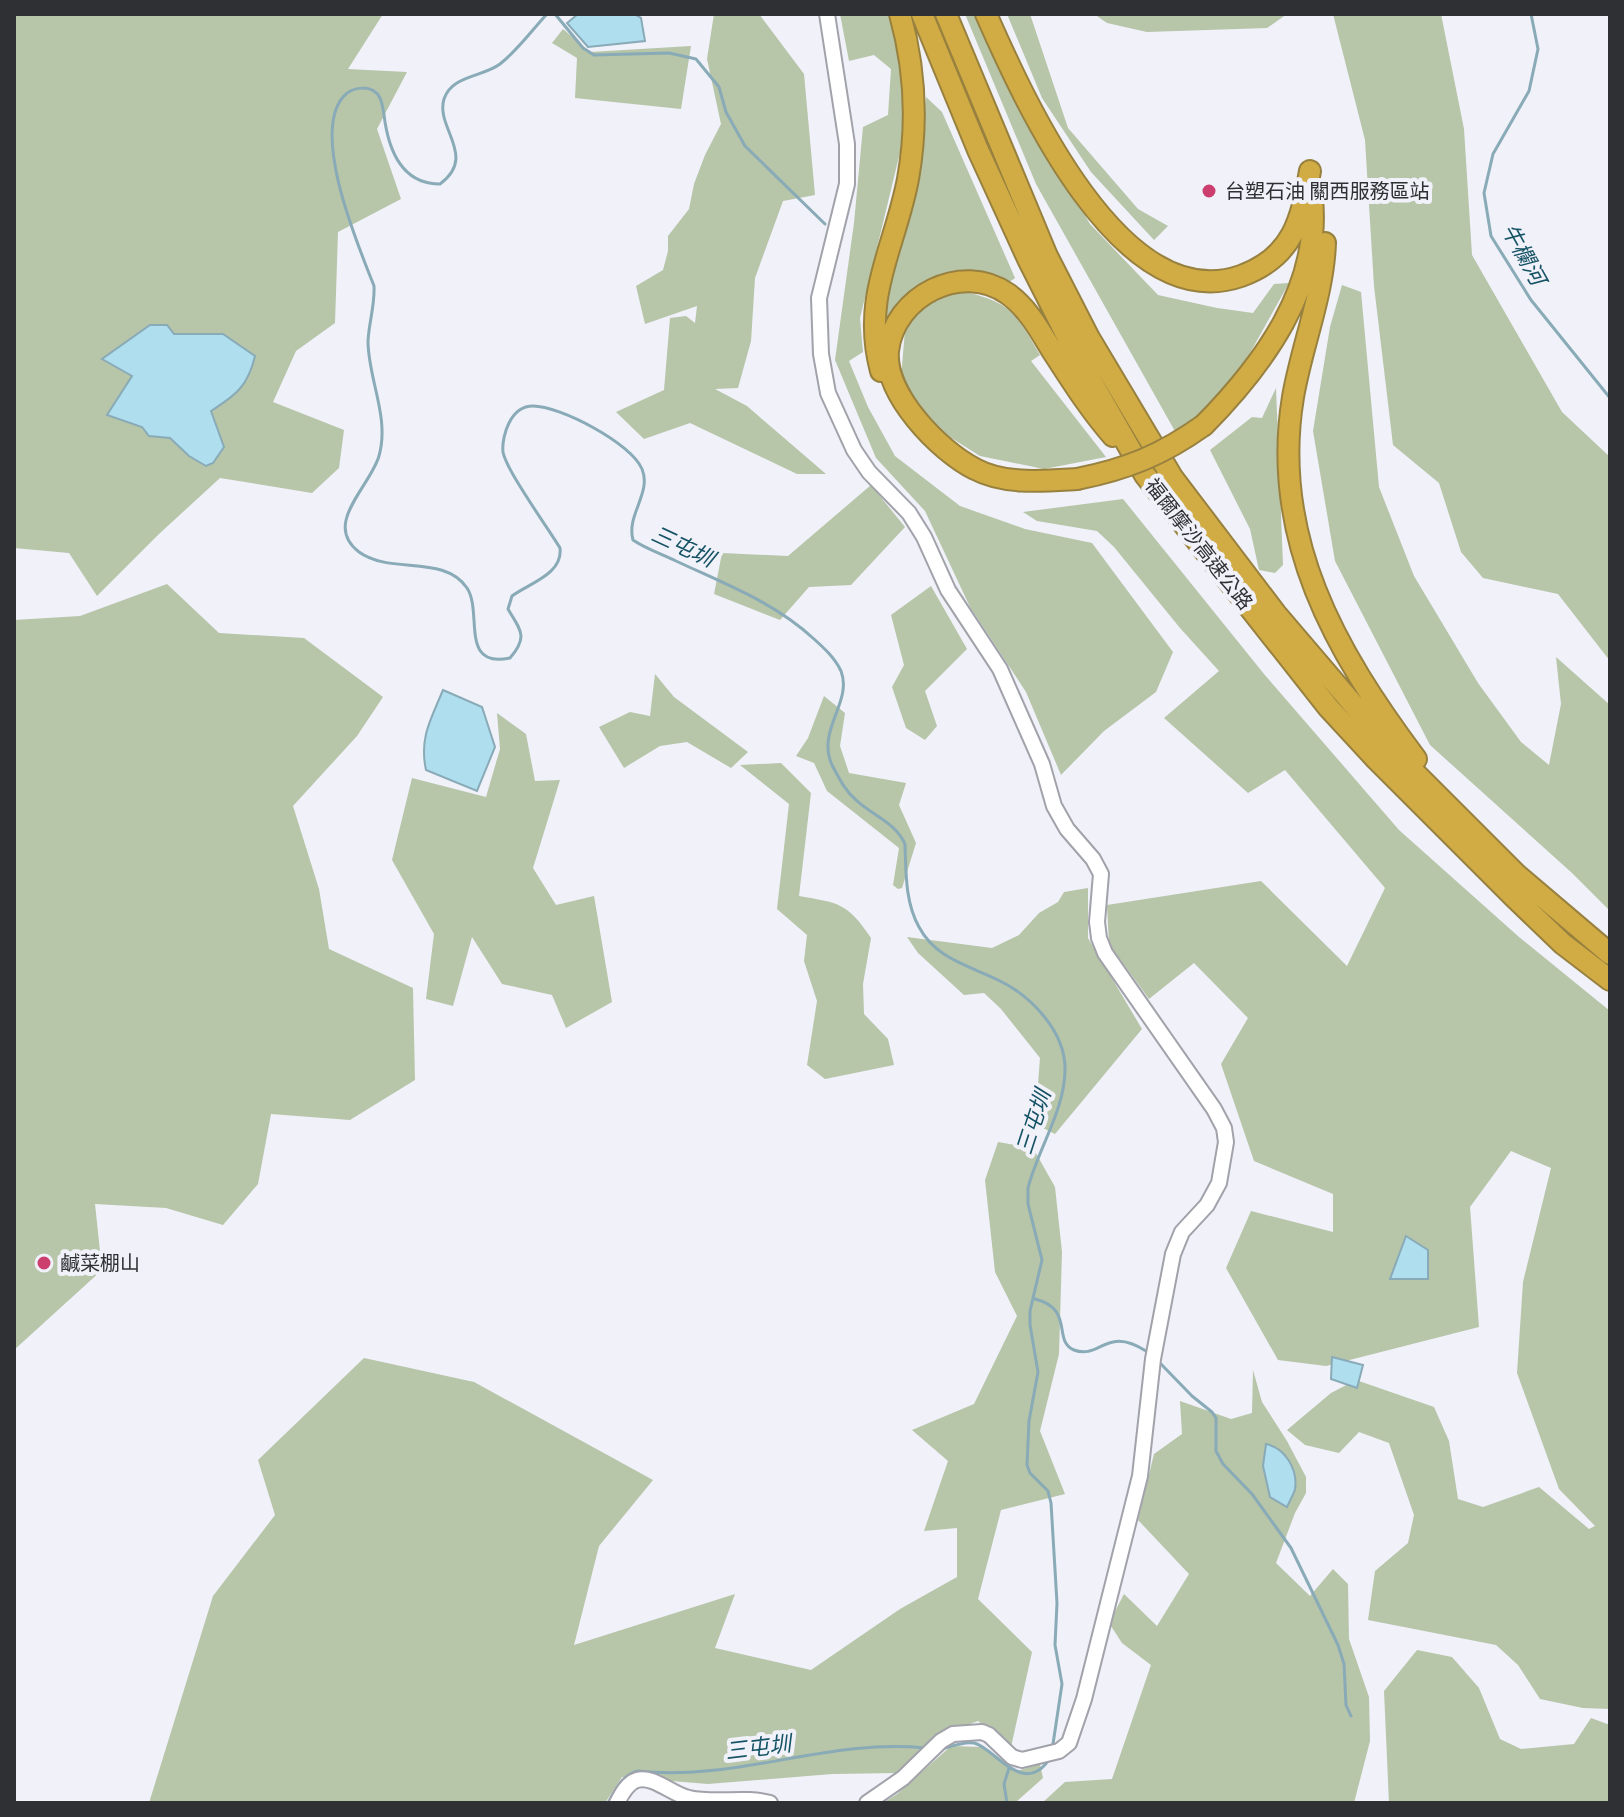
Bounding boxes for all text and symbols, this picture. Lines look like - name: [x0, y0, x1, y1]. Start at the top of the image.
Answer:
- place label: 台塑石油 關西服務區站: [1225, 179, 1430, 203]
- marker: 台塑石油 關西服務區站: [1200, 182, 1218, 200]
- water label: 牛欄河: [1497, 219, 1552, 293]
- street label: 福爾摩沙高速公路: [1140, 474, 1258, 614]
- water label: 三屯圳: [648, 521, 721, 573]
- water label: 三屯圳: [1011, 1084, 1056, 1157]
- place label: 鹹菜棚山: [60, 1251, 140, 1275]
- marker: 鹹菜棚山: [35, 1254, 53, 1272]
- water label: 三屯圳: [724, 1731, 795, 1764]

